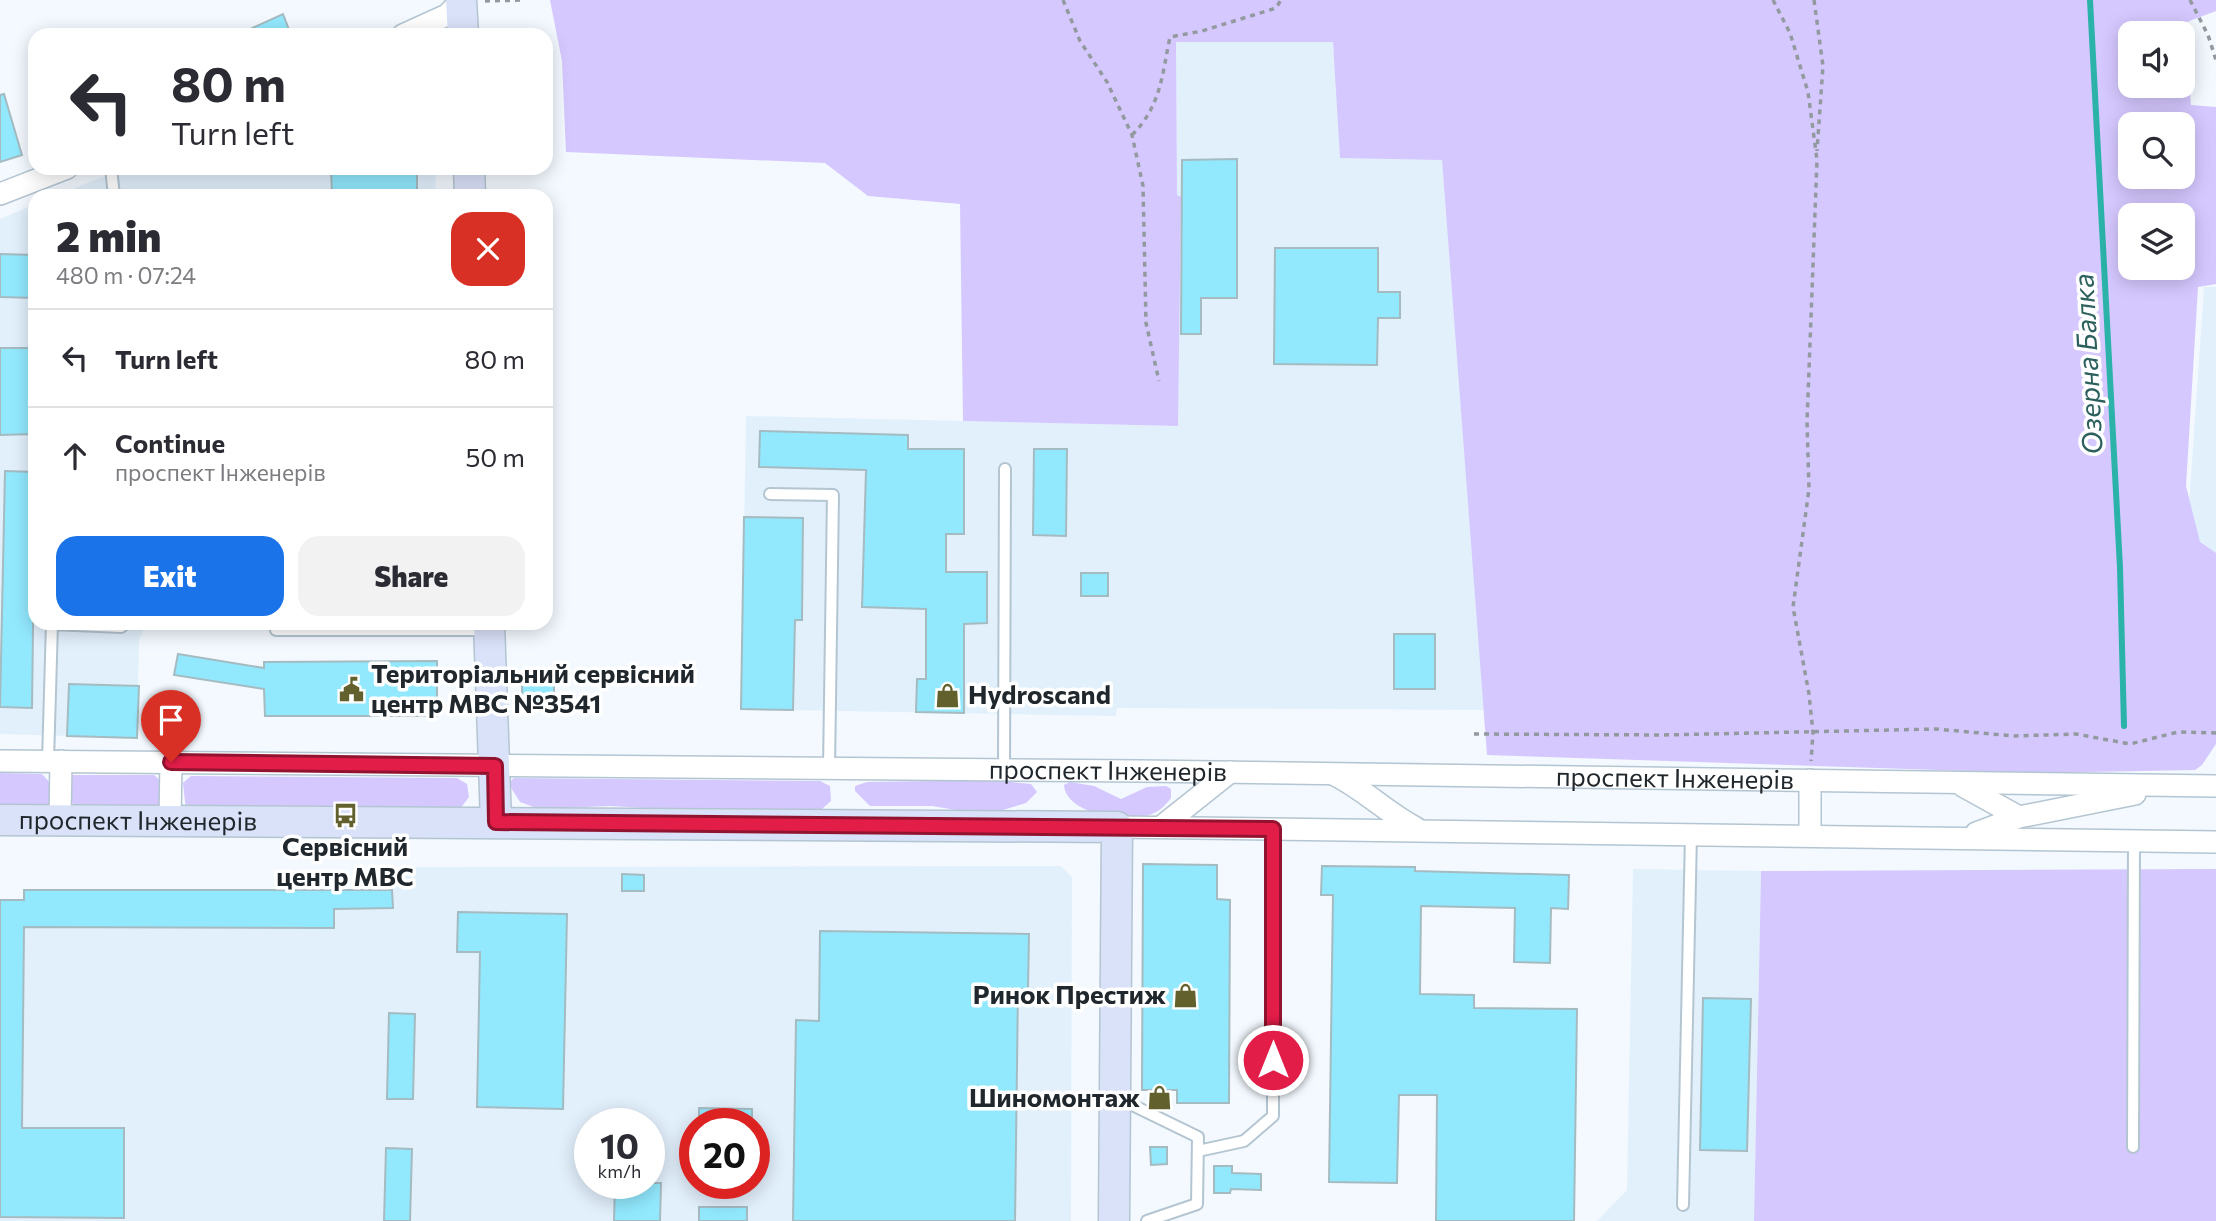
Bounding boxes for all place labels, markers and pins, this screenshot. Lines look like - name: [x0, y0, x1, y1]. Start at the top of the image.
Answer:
- place label: Територіальний сервісний центр МВС №3541: [371, 657, 695, 718]
- public building icon: Територіальний сервісний центр МВС №3541: [337, 675, 365, 703]
- place label: Hydroscand: [968, 678, 1111, 709]
- shop icon: Hydroscand: [934, 681, 962, 709]
- pin: [141, 690, 201, 762]
- bus stop icon: Сервісний центр МВС: [331, 801, 359, 829]
- place label: Сервісний центр МВС: [276, 830, 414, 891]
- place label: Ринок Престиж: [973, 978, 1166, 1009]
- shop icon: Ринок Престиж: [1172, 981, 1200, 1009]
- place label: Шиномонтаж: [969, 1081, 1140, 1112]
- shop icon: Шиномонтаж: [1146, 1084, 1174, 1112]

